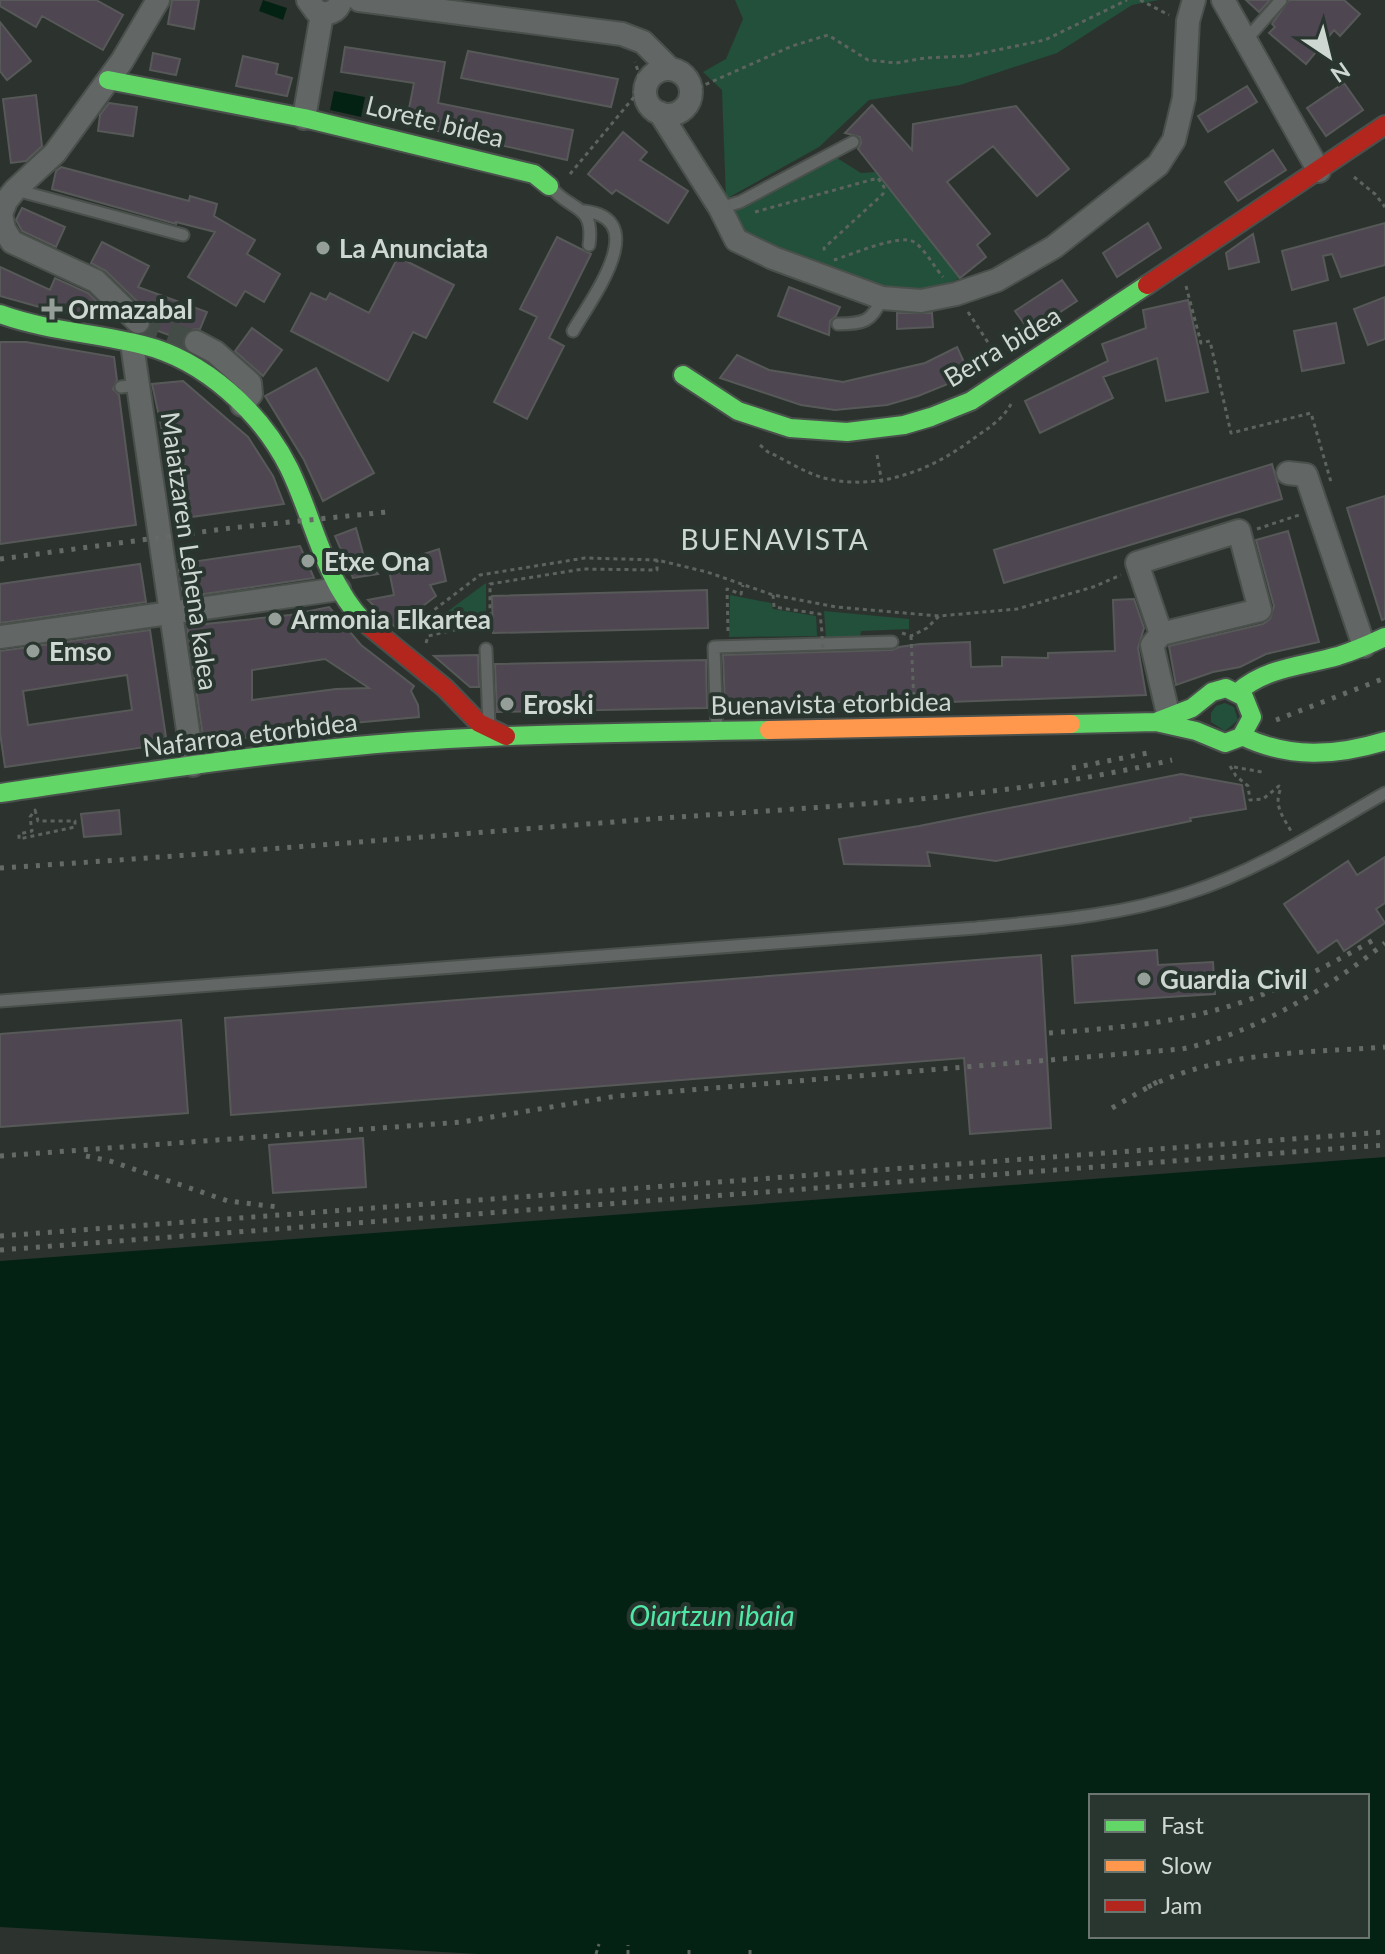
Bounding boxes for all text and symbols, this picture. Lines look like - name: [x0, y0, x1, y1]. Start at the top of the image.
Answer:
- north arrow: [1289, 16, 1369, 96]
- text: N: [1326, 57, 1355, 89]
- street label: Lorete bidea: [363, 88, 507, 154]
- place label: La Anunciata: [339, 232, 488, 264]
- marker: La Anunciata: [314, 239, 332, 257]
- place label: Ormazabal: [68, 293, 193, 325]
- street label: Berra bidea: [938, 299, 1066, 393]
- marker: Ormazabal: [43, 300, 61, 318]
- street label: Maiatzaren Lehena kalea: [155, 410, 225, 692]
- district label: BUENAVISTA: [680, 522, 870, 556]
- place label: Etxe Ona: [324, 545, 430, 577]
- marker: Etxe Ona: [299, 552, 317, 570]
- place label: Armonia Elkartea: [290, 603, 491, 635]
- marker: Armonia Elkartea: [266, 610, 284, 628]
- place label: Emso: [49, 635, 112, 667]
- marker: Emso: [24, 642, 42, 660]
- street label: Buenavista etorbidea: [710, 685, 952, 721]
- place label: Eroski: [523, 688, 594, 720]
- marker: Eroski: [498, 695, 516, 713]
- street label: Nafarroa etorbidea: [141, 705, 359, 763]
- place label: Guardia Civil: [1160, 963, 1307, 995]
- marker: Guardia Civil: [1135, 970, 1153, 988]
- water label: Oiartzun ibaia: [629, 1598, 795, 1632]
- legend: [1089, 1794, 1369, 1938]
- text: Fast: [1161, 1810, 1204, 1839]
- text: Slow: [1161, 1850, 1212, 1879]
- text: Jam: [1161, 1890, 1202, 1919]

